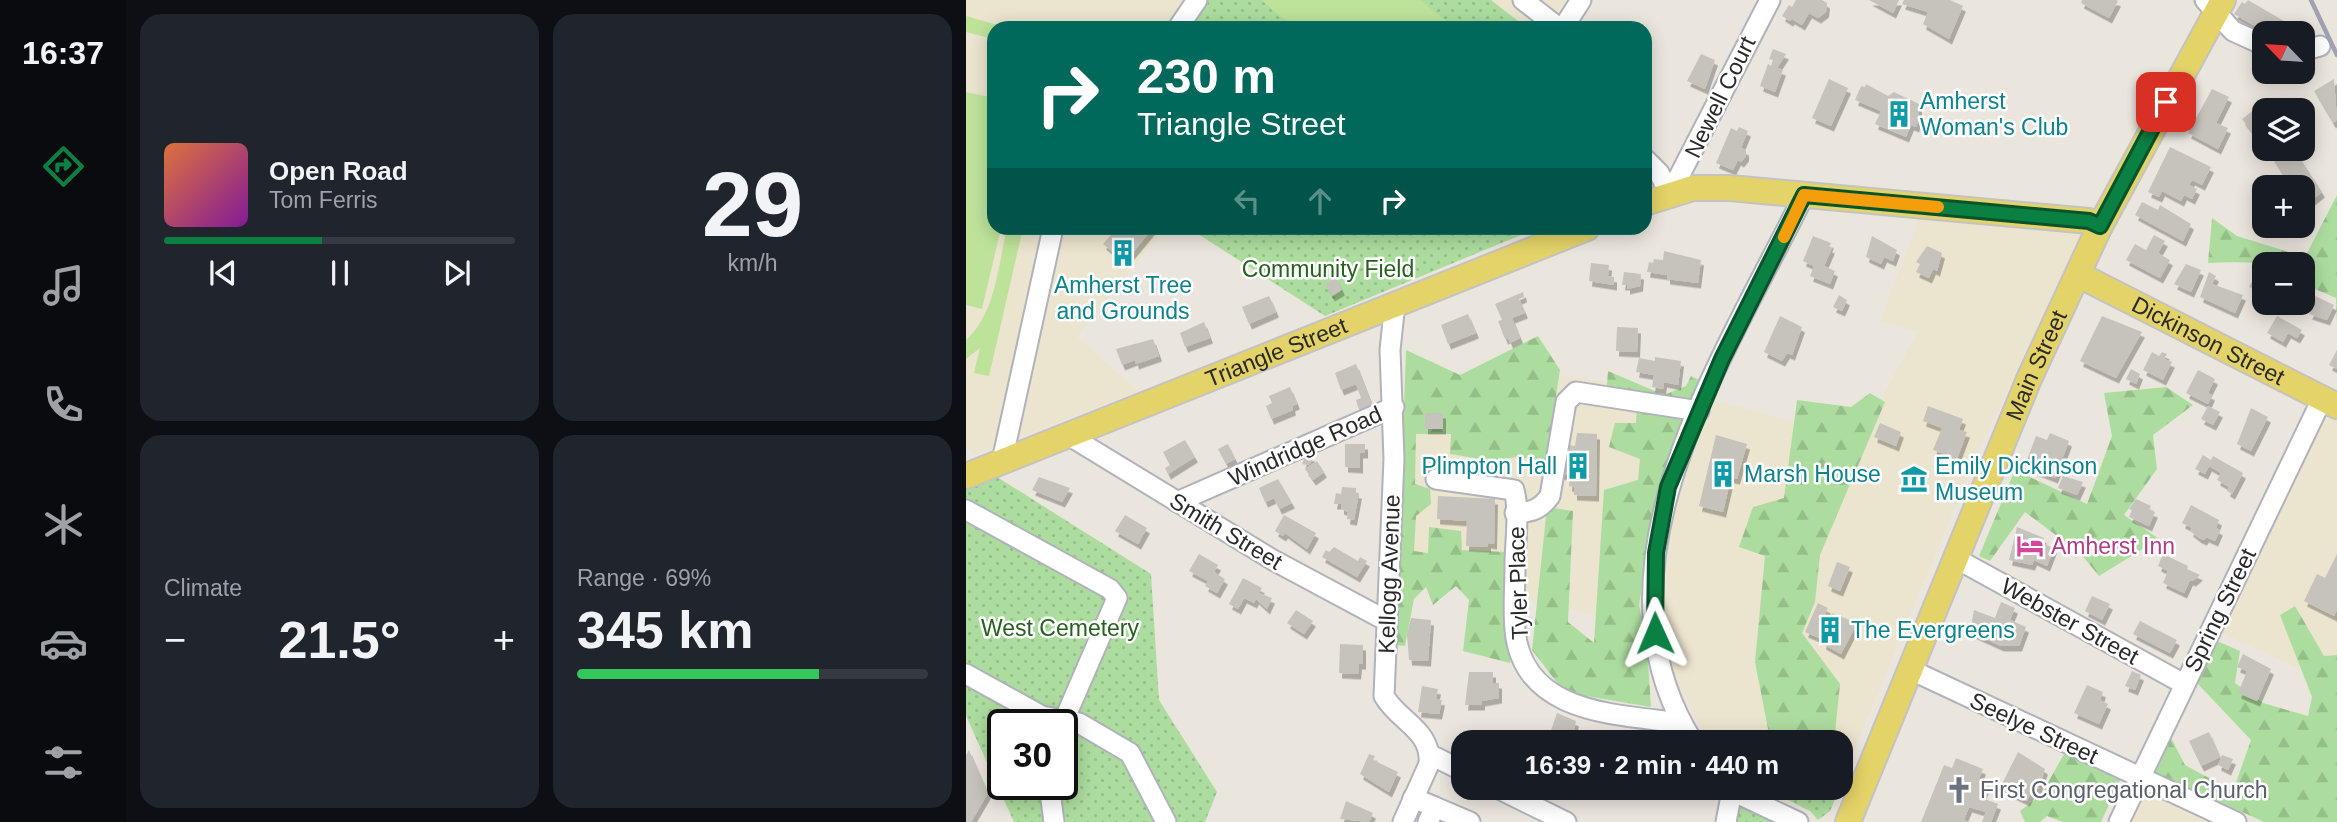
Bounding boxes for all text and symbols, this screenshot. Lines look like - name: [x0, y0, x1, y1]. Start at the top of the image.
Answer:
- north arrow: [2252, 21, 2315, 84]
- map controls: [2252, 21, 2315, 315]
- street label: Newell Court: [1679, 32, 1761, 162]
- text: 16:37: [22, 35, 104, 71]
- icon: right: [1022, 49, 1113, 140]
- text: 230 m: [1137, 49, 1276, 103]
- pin: [2136, 72, 2196, 132]
- icon: arrive: [2147, 83, 2185, 121]
- place label: Amherst Woman's Club: [1920, 88, 2068, 140]
- button: layers: [2252, 98, 2315, 161]
- building icon: Amherst Woman's Club: [1884, 99, 1914, 129]
- text: Triangle Street: [1137, 106, 1346, 142]
- icon: directions: [39, 142, 88, 191]
- text: 29: [702, 154, 803, 255]
- text: Open Road: [269, 156, 408, 186]
- button: +: [2252, 175, 2315, 238]
- icon: left: [1228, 182, 1266, 220]
- icon: ahead: [1301, 182, 1339, 220]
- icon: right: [1374, 182, 1412, 220]
- text: Tom Ferris: [269, 187, 378, 213]
- building icon: Amherst Tree and Grounds: [1108, 238, 1138, 268]
- text: km/h: [728, 250, 777, 276]
- button: −: [2252, 252, 2315, 315]
- icon: previous: [204, 254, 242, 292]
- icon: pause: [321, 254, 359, 292]
- icon: next: [438, 254, 476, 292]
- park label: Community Field: [1242, 256, 1414, 282]
- icon: music: [39, 261, 88, 310]
- place label: Amherst Tree and Grounds: [1054, 272, 1192, 324]
- street label: Dickinson Street: [2128, 291, 2289, 390]
- street label: Main Street: [2001, 306, 2072, 424]
- street label: Triangle Street: [1202, 312, 1351, 392]
- icon: phone: [39, 380, 88, 429]
- street label: Windridge Road: [1224, 401, 1386, 491]
- building icon: Plimpton Hall: [1563, 451, 1593, 481]
- place label: Plimpton Hall: [1422, 453, 1557, 479]
- place label: Emily Dickinson Museum: [1935, 453, 2097, 505]
- building icon: Marsh House: [1708, 459, 1738, 489]
- place label: Marsh House: [1744, 461, 1881, 487]
- museum icon: Emily Dickinson Museum: [1899, 464, 1929, 494]
- street label: Smith Street: [1165, 487, 1287, 575]
- street label: Kellogg Avenue: [1373, 494, 1405, 654]
- icon: climate: [39, 500, 88, 549]
- street label: Tyler Place: [1503, 526, 1533, 640]
- hotel icon: Amherst Inn: [2015, 531, 2045, 561]
- place label: Amherst Inn: [2051, 533, 2175, 559]
- street label: Spring Street: [2179, 543, 2261, 676]
- text: Range · 69%: [577, 565, 711, 591]
- street label: Webster Street: [1997, 573, 2144, 670]
- text: Climate: [164, 575, 242, 601]
- position arrow: [1618, 596, 1692, 670]
- text: 345 km: [577, 601, 753, 659]
- text: 21.5°: [278, 611, 401, 669]
- park label: West Cemetery: [981, 615, 1140, 641]
- building icon: The Evergreens: [1815, 615, 1845, 645]
- place label: The Evergreens: [1851, 617, 2015, 643]
- icon: car: [39, 619, 88, 668]
- text: −: [164, 619, 186, 661]
- text: +: [493, 619, 515, 661]
- street label: Seelye Street: [1966, 687, 2103, 769]
- speed limit sign: 30: [987, 709, 1078, 800]
- icon: filters: [39, 738, 88, 787]
- text: 16:39 · 2 min · 440 m: [1525, 750, 1779, 780]
- church icon: First Congregational Church: [1944, 775, 1974, 805]
- place label: First Congregational Church: [1980, 777, 2268, 803]

